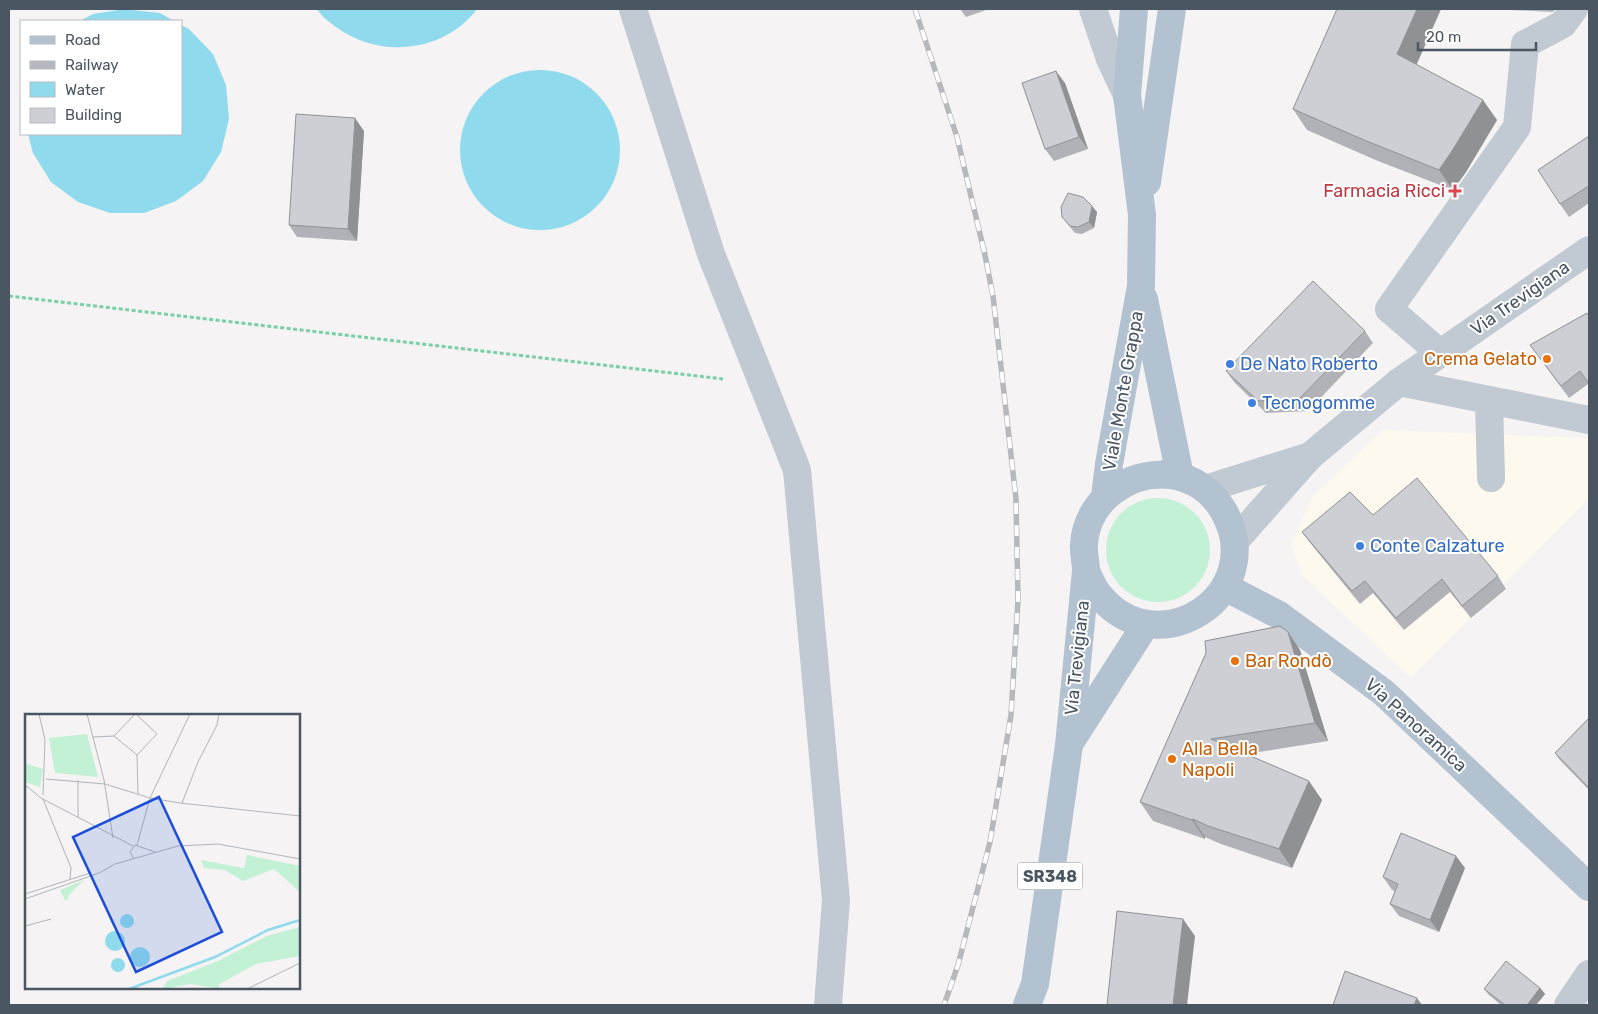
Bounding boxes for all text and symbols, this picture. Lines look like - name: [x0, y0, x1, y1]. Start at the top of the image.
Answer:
- legend: [20, 20, 182, 135]
- scale bar: [1418, 20, 1536, 52]
- text: 20 m: [1426, 28, 1461, 46]
- text: Road: [65, 31, 101, 49]
- text: Railway: [65, 56, 119, 74]
- text: Water: [65, 81, 105, 99]
- text: Building: [65, 106, 122, 124]
- place label: Farmacia Ricci: [1323, 180, 1445, 202]
- marker: Farmacia Ricci: [1449, 185, 1461, 197]
- street label: Via Trevigiana: [1466, 256, 1574, 340]
- street label: Viale Monte Grappa: [1098, 309, 1148, 473]
- place label: Crema Gelato: [1424, 348, 1537, 370]
- place label: De Nato Roberto: [1240, 353, 1378, 375]
- marker: Crema Gelato: [1541, 353, 1553, 365]
- marker: De Nato Roberto: [1224, 358, 1236, 370]
- place label: Tecnogomme: [1262, 392, 1375, 414]
- marker: Tecnogomme: [1246, 397, 1258, 409]
- place label: Conte Calzature: [1370, 535, 1505, 557]
- marker: Conte Calzature: [1354, 540, 1366, 552]
- street label: Via Trevigiana: [1060, 599, 1094, 717]
- place label: Bar Rondò: [1245, 650, 1332, 672]
- marker: Bar Rondò: [1229, 655, 1241, 667]
- street label: Via Panoramica: [1360, 673, 1472, 777]
- inset map: [25, 714, 300, 989]
- place label: Alla Bella Napoli: [1182, 738, 1258, 781]
- marker: Alla Bella Napoli: [1166, 753, 1178, 765]
- road number: SR348: [1018, 862, 1082, 889]

